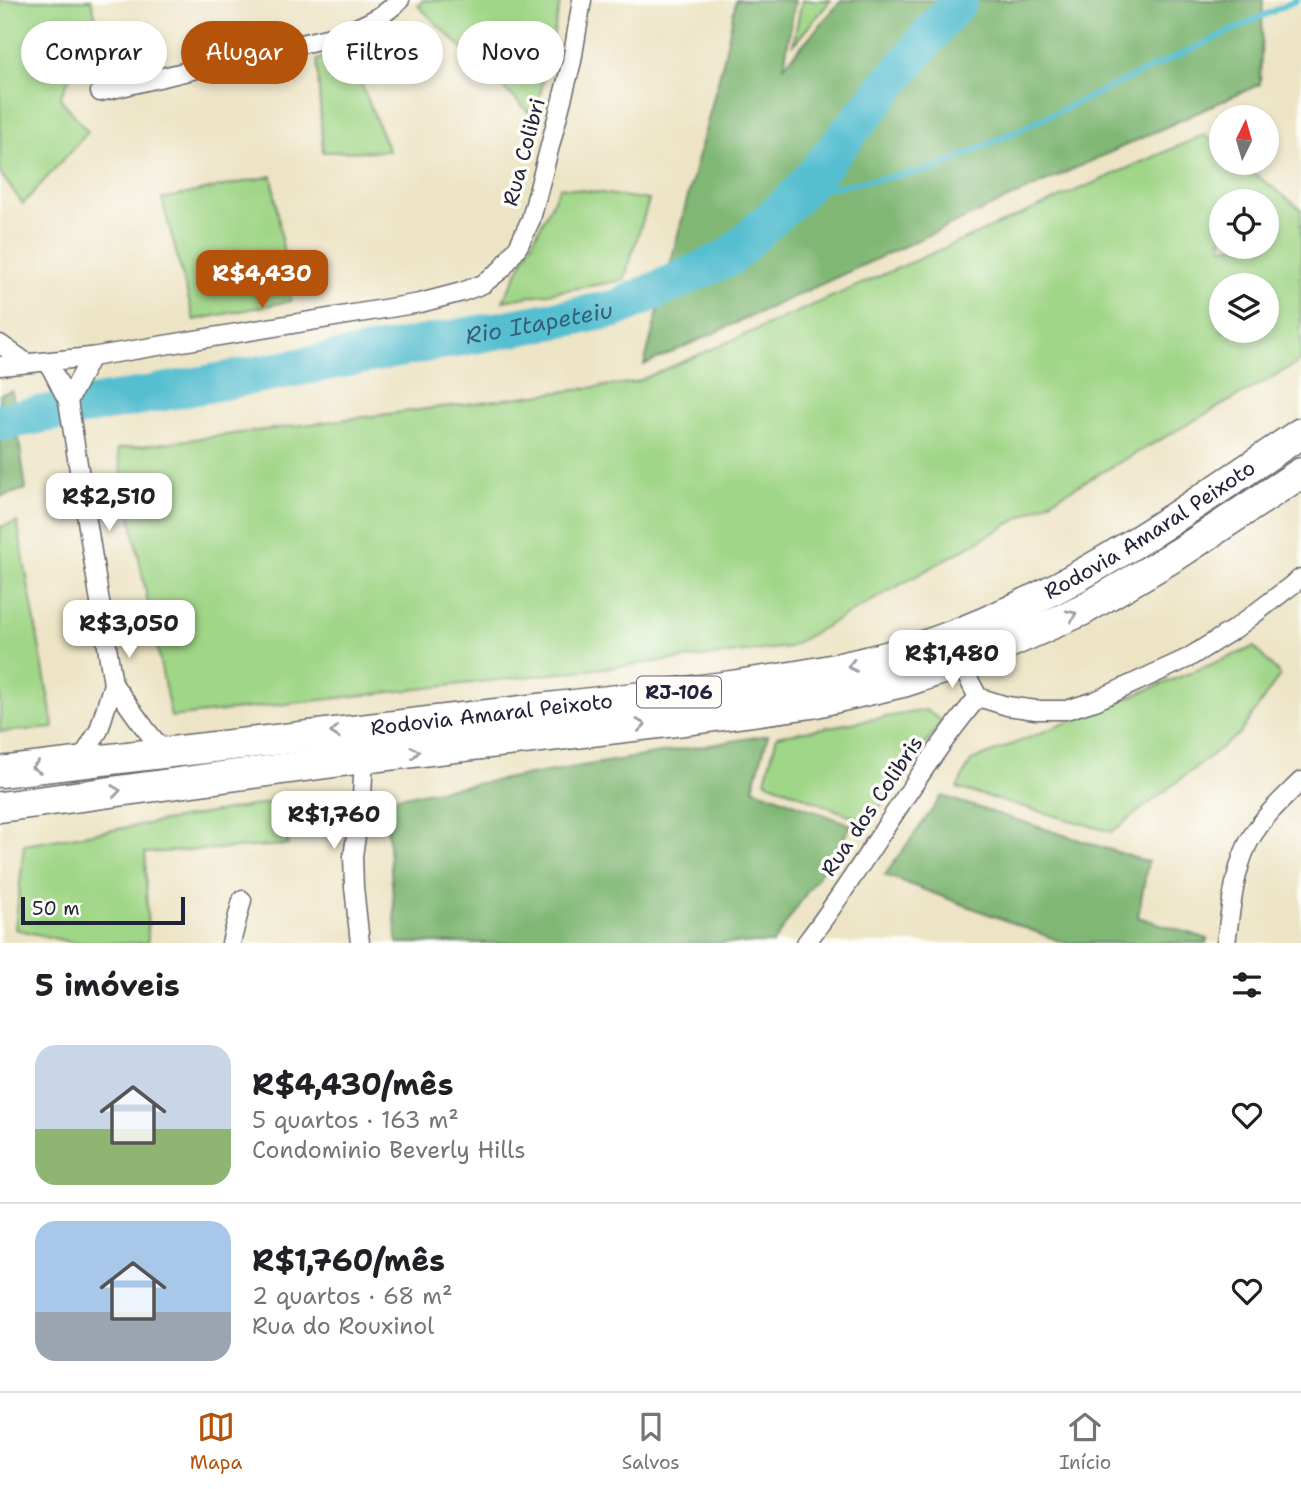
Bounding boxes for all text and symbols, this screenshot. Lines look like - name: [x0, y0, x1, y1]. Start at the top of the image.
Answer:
- chip: Comprar: [21, 21, 167, 84]
- chip: Alugar: [181, 21, 308, 84]
- chip: Filtros: [322, 21, 443, 84]
- chip: Novo: [457, 21, 564, 84]
- street label: Rua Colibri: [496, 95, 552, 209]
- north arrow: [1209, 105, 1279, 175]
- map controls: [1209, 105, 1279, 343]
- button: locate: [1209, 189, 1279, 259]
- pin: R$4,430: [197, 250, 327, 310]
- text: R$4,430: [212, 258, 312, 288]
- button: layers: [1209, 273, 1279, 343]
- water label: Rio Itapeteiu: [463, 295, 615, 351]
- street label: Rodovia Amaral Peixoto: [1039, 454, 1261, 606]
- pin: R$2,510: [44, 474, 174, 533]
- text: R$2,510: [62, 481, 156, 511]
- pin: R$3,050: [64, 600, 194, 660]
- text: R$3,050: [79, 608, 179, 638]
- one-way arrow: [1064, 609, 1077, 623]
- pin: R$1,480: [887, 630, 1017, 690]
- text: R$1,480: [905, 638, 999, 668]
- one-way arrow: [846, 657, 858, 672]
- road number: RJ-106: [637, 677, 721, 708]
- street label: Rodovia Amaral Peixoto: [369, 687, 614, 742]
- one-way arrow: [635, 718, 646, 733]
- one-way arrow: [329, 725, 341, 740]
- street label: Rua dos Colibris: [815, 730, 929, 882]
- one-way arrow: [409, 745, 421, 760]
- one-way arrow: [30, 760, 42, 775]
- one-way arrow: [110, 784, 122, 799]
- pin: R$1,760: [269, 792, 399, 851]
- text: R$1,760: [287, 799, 381, 829]
- scale bar: [21, 894, 186, 926]
- text: 50 m: [32, 896, 80, 921]
- text: 5 imóveis: [35, 965, 180, 1006]
- icon: filters: [1228, 966, 1266, 1004]
- text: R$4,430/mês: [252, 1064, 454, 1105]
- icon: home: [91, 1073, 175, 1157]
- icon: heart: [1228, 1096, 1266, 1134]
- text: 5 quartos · 163 m²: [252, 1105, 459, 1135]
- text: Condominio Beverly Hills: [252, 1135, 526, 1165]
- text: R$1,760/mês: [252, 1240, 445, 1281]
- icon: home: [91, 1249, 175, 1333]
- icon: heart: [1228, 1272, 1266, 1310]
- text: 2 quartos · 68 m²: [252, 1281, 453, 1311]
- text: Rua do Rouxinol: [252, 1311, 434, 1341]
- tab: Mapa: [190, 1408, 242, 1475]
- tab: Salvos: [622, 1408, 680, 1475]
- tab: Início: [1059, 1408, 1111, 1475]

